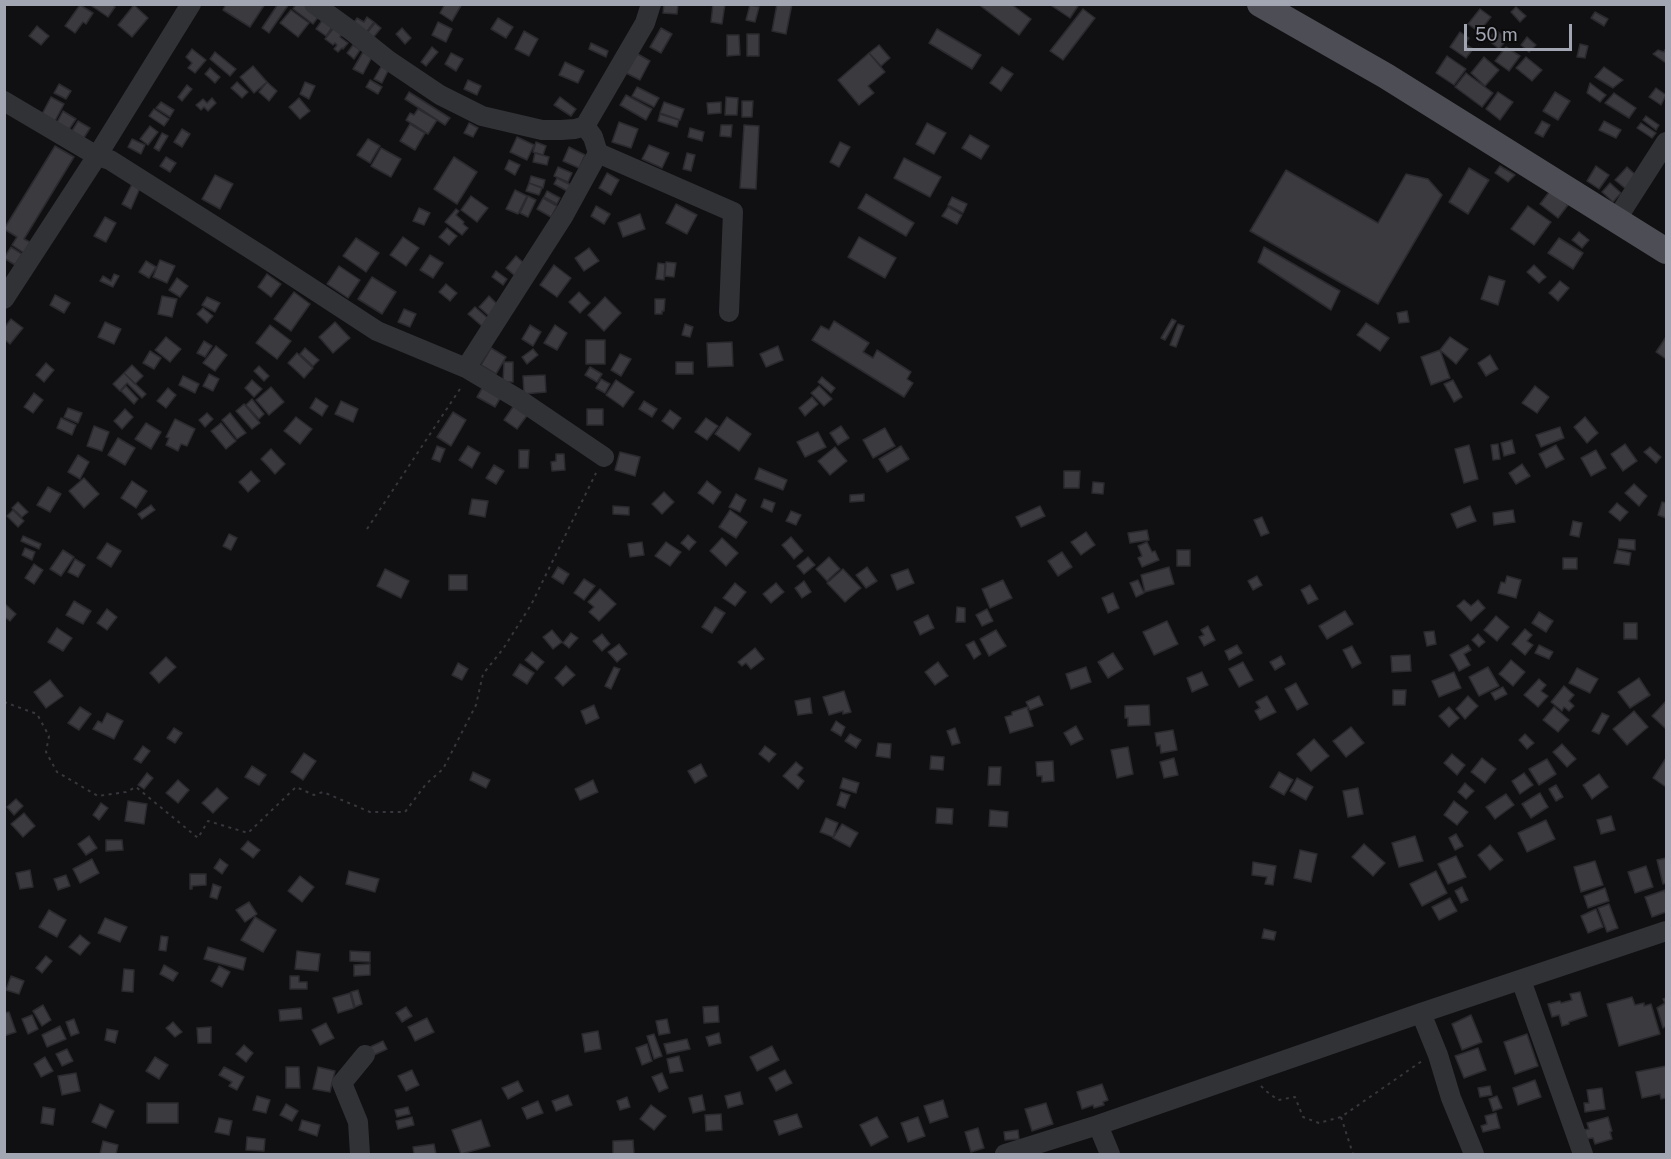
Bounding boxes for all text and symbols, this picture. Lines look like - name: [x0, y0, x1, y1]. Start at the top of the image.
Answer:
- scale bar: [1467, 12, 1575, 50]
- text: 50 m: [1475, 24, 1518, 45]

